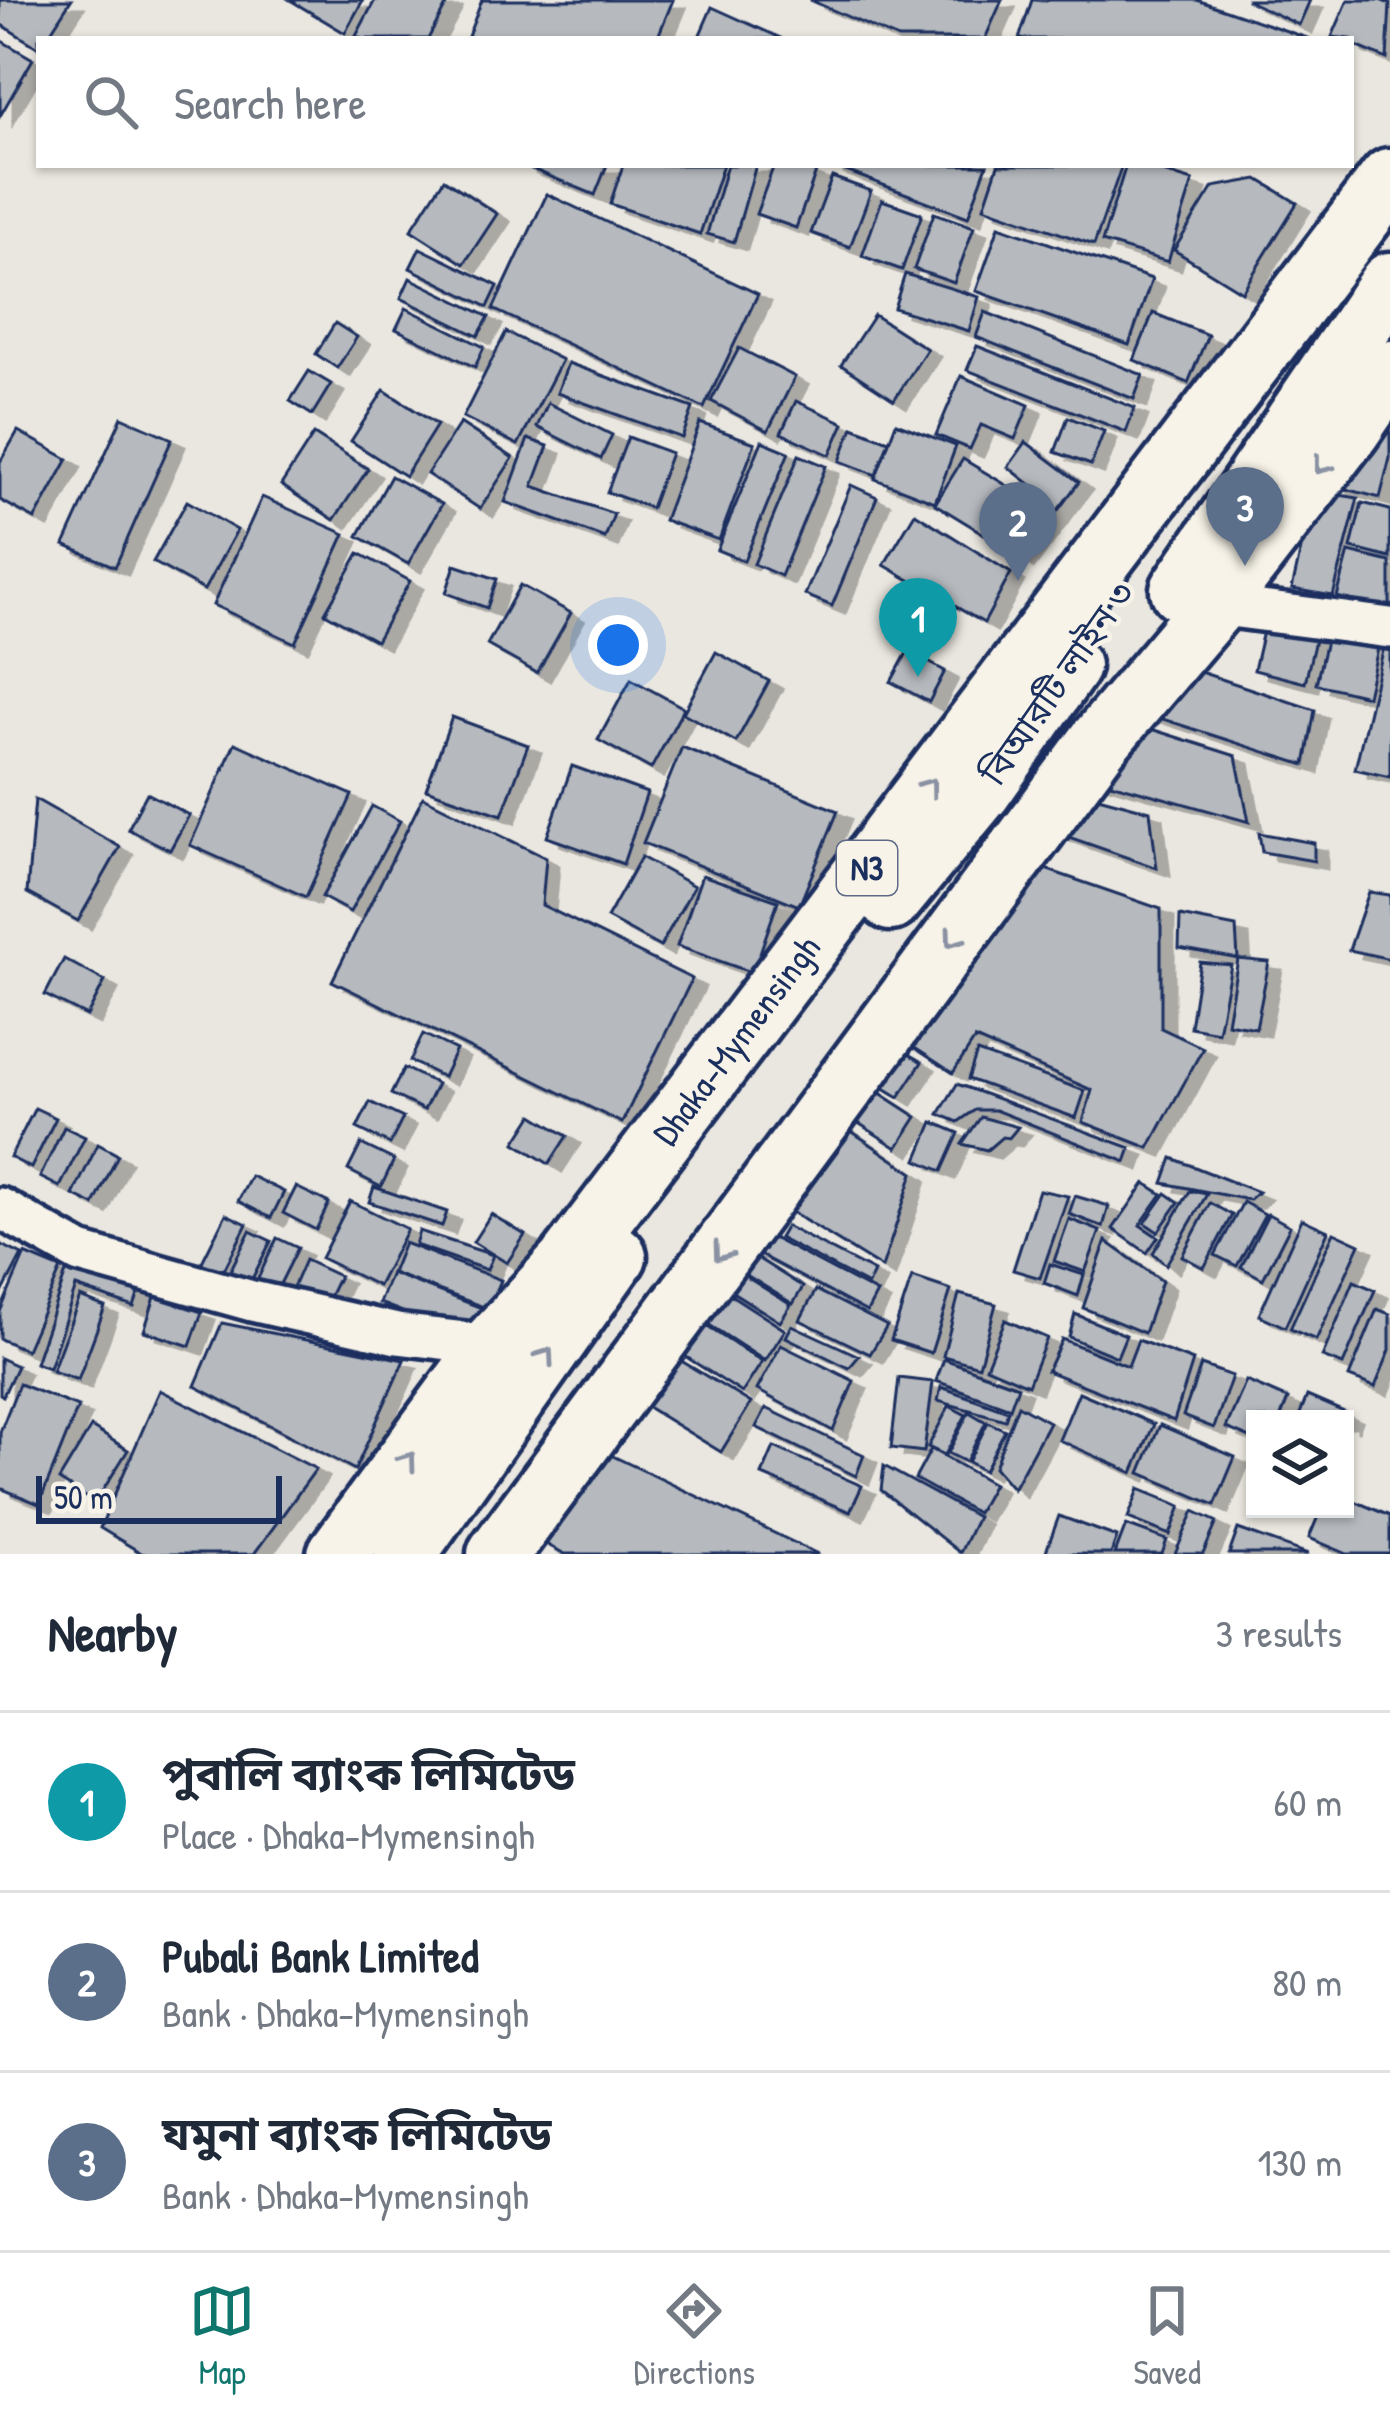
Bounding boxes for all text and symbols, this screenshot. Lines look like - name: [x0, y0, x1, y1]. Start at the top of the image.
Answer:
- search box: [36, 36, 1354, 168]
- icon: search: [78, 69, 144, 135]
- text: Search here: [174, 72, 366, 133]
- one-way arrow: [1315, 453, 1336, 475]
- pin: 3: [1206, 467, 1284, 566]
- pin: 2: [979, 482, 1057, 581]
- street label: বিআরটি লাইন ৩: [968, 571, 1145, 795]
- pin: 1: [879, 578, 957, 677]
- your location: [588, 615, 648, 675]
- one-way arrow: [915, 778, 936, 800]
- road number: N3: [837, 841, 897, 895]
- street label: Dhaka-Mymensingh: [641, 925, 831, 1155]
- one-way arrow: [945, 926, 967, 947]
- one-way arrow: [714, 1240, 736, 1261]
- one-way arrow: [532, 1347, 554, 1369]
- map controls: [1246, 1410, 1354, 1518]
- button: layers: [1246, 1410, 1354, 1518]
- one-way arrow: [393, 1452, 415, 1473]
- scale bar: [36, 1470, 282, 1523]
- text: 50 m: [54, 1475, 113, 1519]
- text: Nearby: [48, 1598, 178, 1667]
- text: 3 results: [1216, 1606, 1342, 1659]
- text: পুবালি ব্যাংক লিমিটেড: [162, 1743, 575, 1804]
- text: 1: [80, 1775, 94, 1828]
- text: 60 m: [1273, 1775, 1342, 1828]
- text: Place · Dhaka-Mymensingh: [162, 1808, 535, 1861]
- text: Pubali Bank Limited: [162, 1925, 479, 1986]
- text: 2: [78, 1955, 96, 2008]
- text: 80 m: [1272, 1955, 1342, 2008]
- text: Bank · Dhaka-Mymensingh: [162, 1986, 529, 2039]
- text: যমুনা ব্যাংক লিমিটেড: [162, 2103, 551, 2164]
- text: 3: [78, 2135, 96, 2188]
- text: 130 m: [1257, 2135, 1342, 2188]
- text: Bank · Dhaka-Mymensingh: [162, 2168, 529, 2221]
- tab: Map: [189, 2278, 255, 2394]
- tab: Directions: [634, 2278, 755, 2394]
- tab: Saved: [1133, 2278, 1201, 2394]

